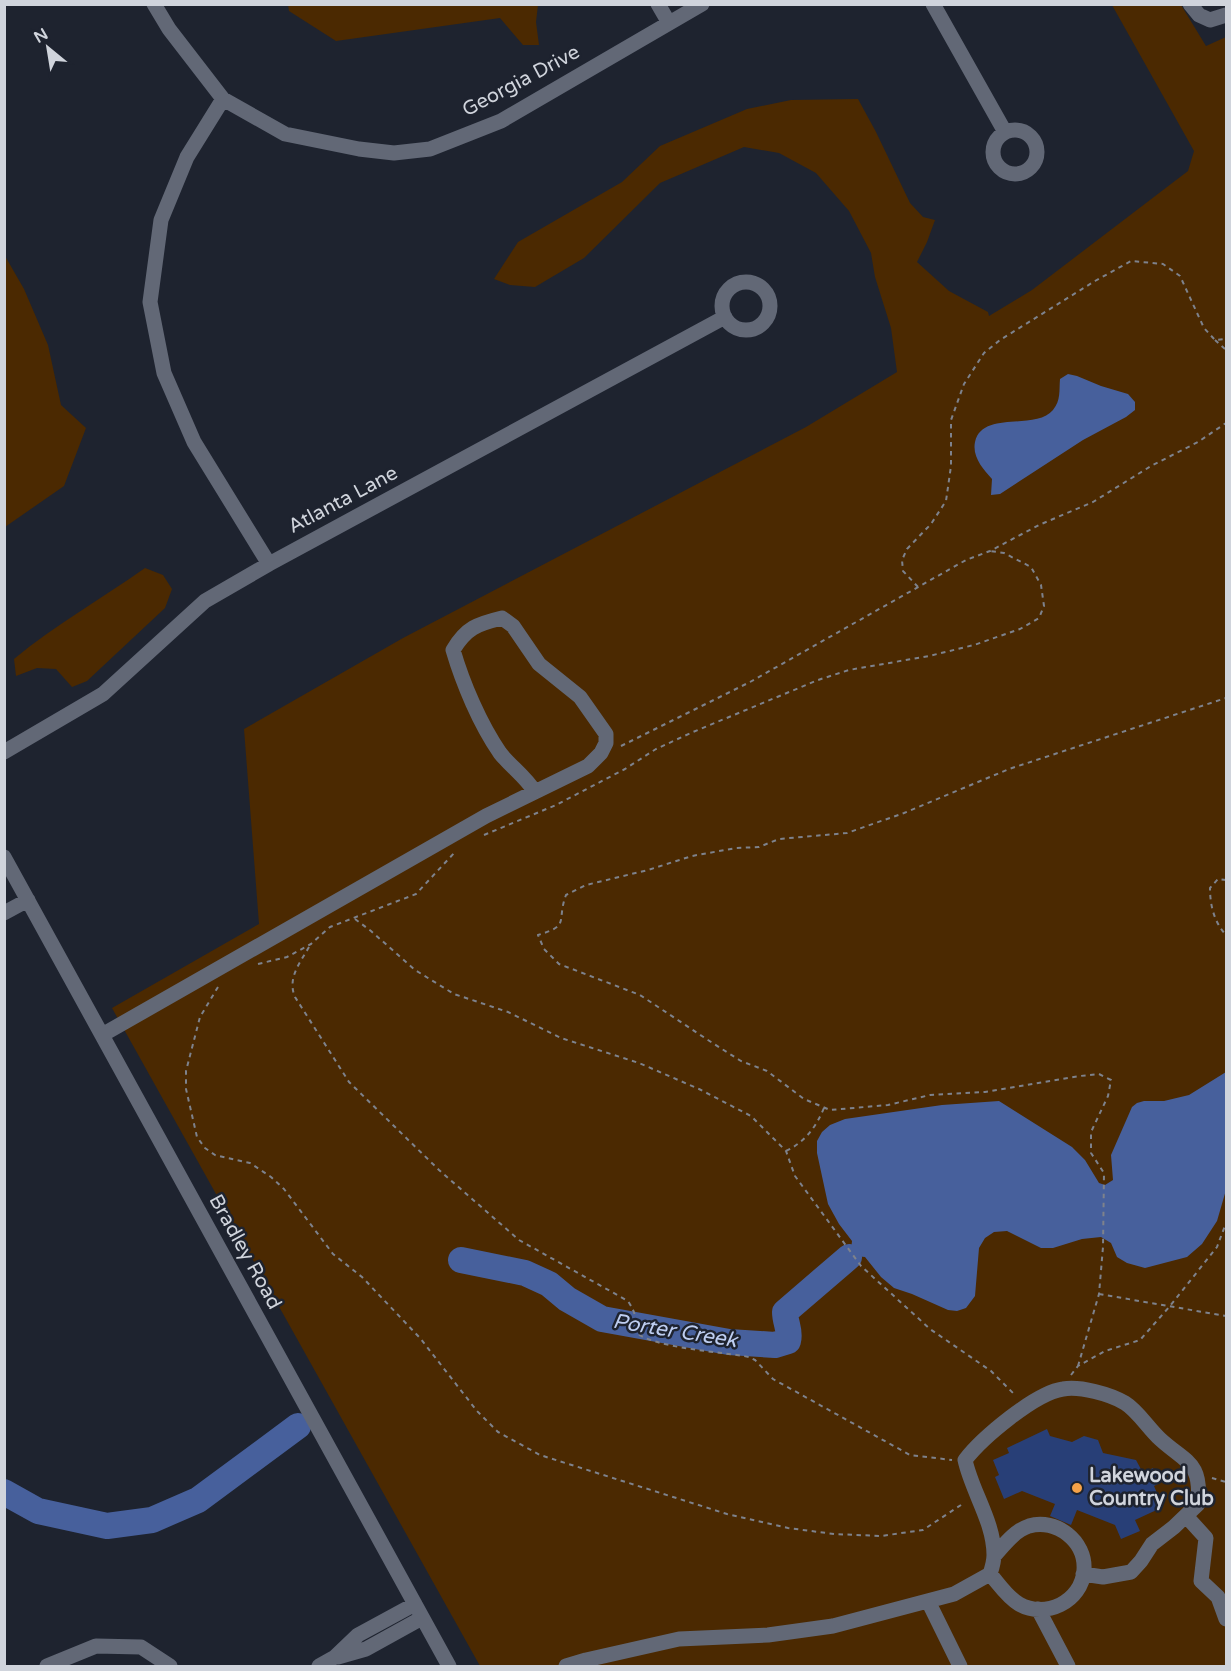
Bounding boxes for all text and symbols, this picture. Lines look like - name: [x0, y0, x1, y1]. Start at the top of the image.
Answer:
- north arrow: [18, 18, 78, 78]
- text: N: [30, 24, 52, 48]
- street label: Georgia Drive: [458, 40, 584, 122]
- street label: Atlanta Lane: [284, 461, 402, 539]
- street label: Bradley Road: [204, 1190, 286, 1314]
- water label: Porter Creek: [611, 1309, 740, 1353]
- place label: Lakewood Country Club: [1089, 1464, 1214, 1511]
- marker: Lakewood Country Club: [1070, 1481, 1084, 1495]

